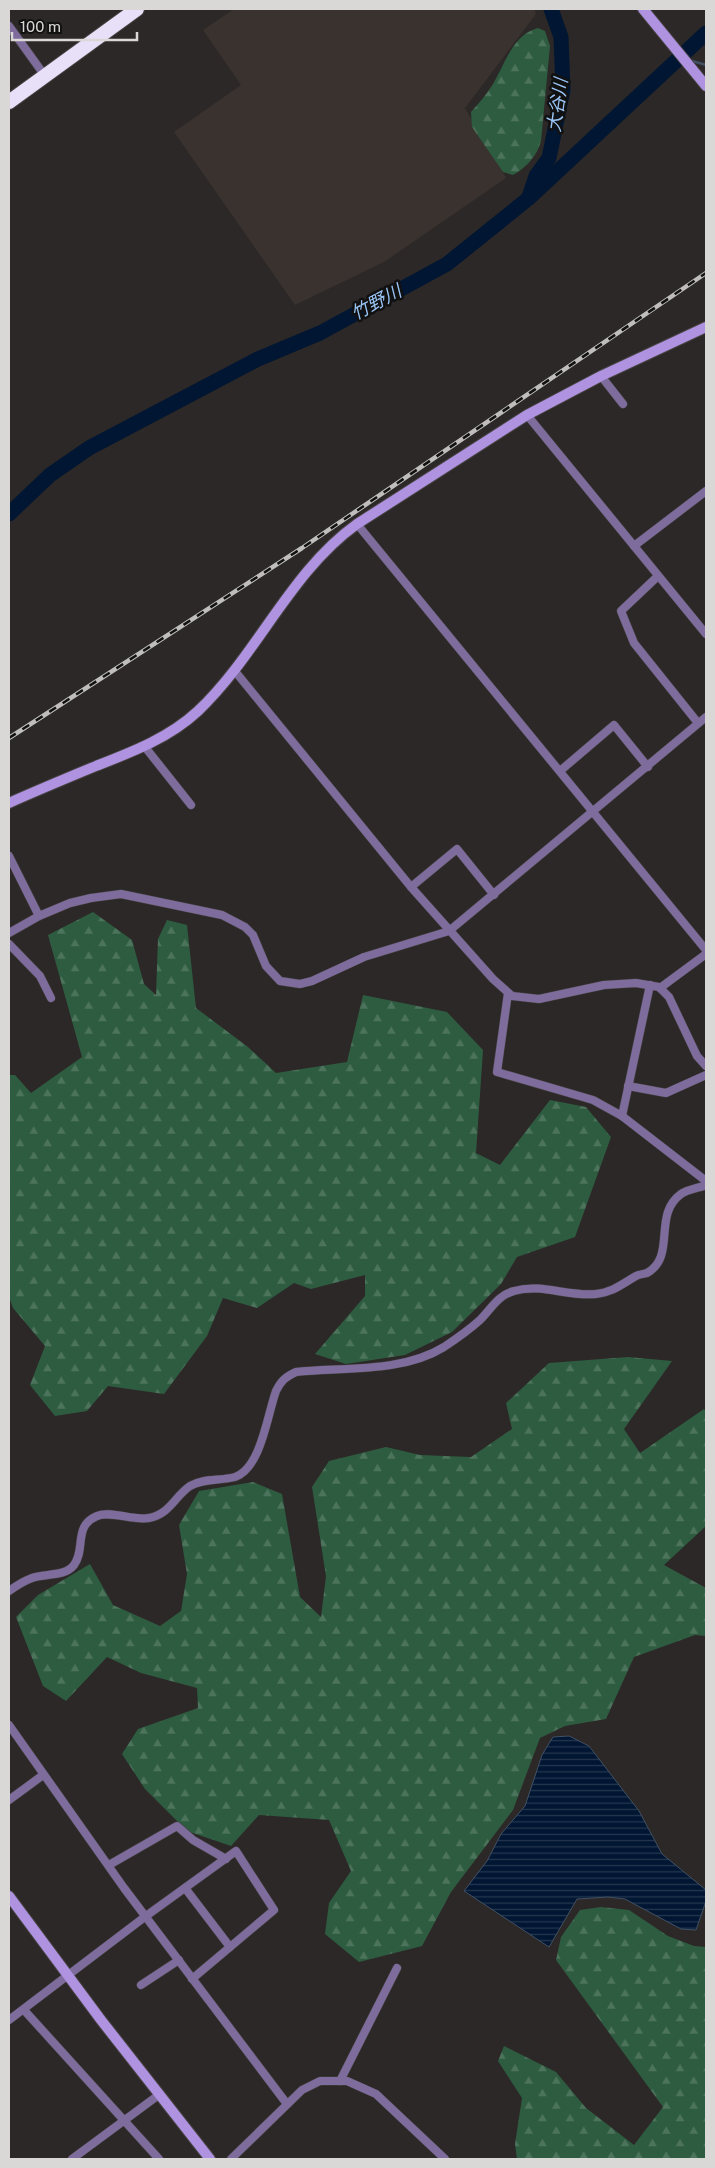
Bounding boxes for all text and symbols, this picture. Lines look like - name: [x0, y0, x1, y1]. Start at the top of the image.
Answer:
- scale bar: [12, 10, 138, 42]
- text: 100 m: [20, 18, 61, 35]
- water label: 大谷川: [543, 75, 571, 133]
- water label: 竹野川: [347, 279, 407, 324]

